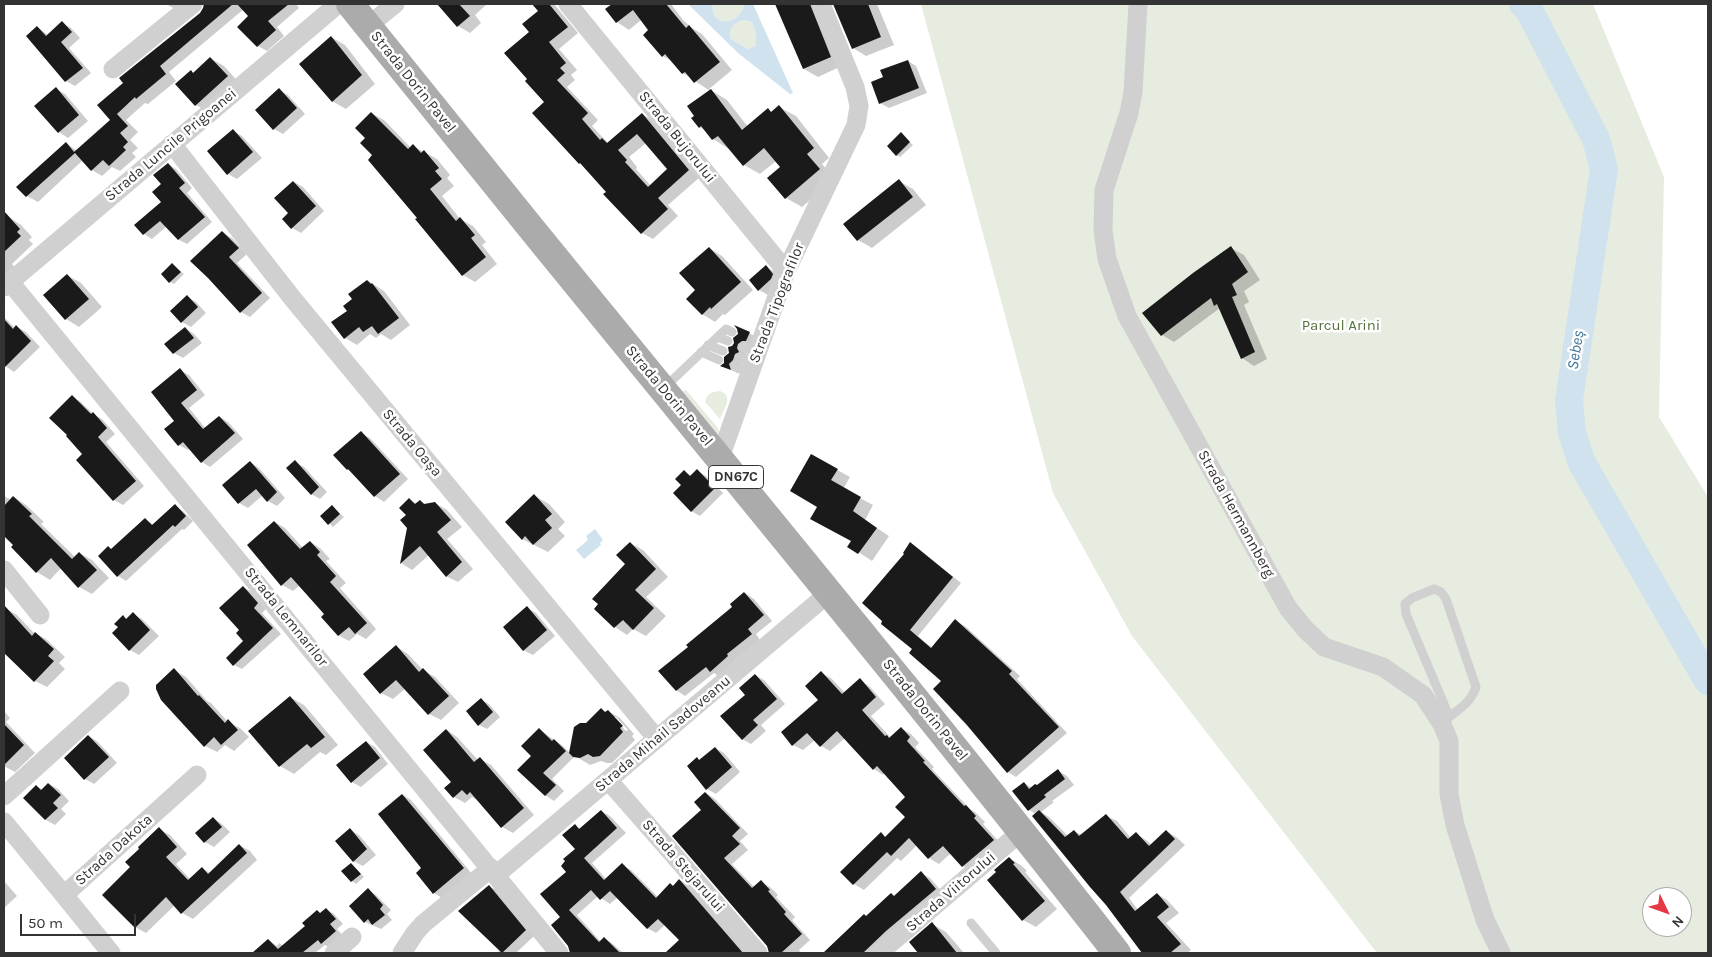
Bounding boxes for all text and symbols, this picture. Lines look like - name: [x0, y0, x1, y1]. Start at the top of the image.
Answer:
- street label: Strada Dorin Pavel: [366, 27, 460, 137]
- street label: Strada Luncile Prigoanei: [102, 85, 240, 205]
- street label: Strada Bujorului: [635, 88, 719, 186]
- street label: Strada Tipografilor: [746, 240, 808, 366]
- park label: Parcul Arini: [1302, 317, 1380, 335]
- water label: Sebeș: [1563, 329, 1589, 371]
- street label: Strada Dorin Pavel: [622, 342, 716, 450]
- street label: Strada Oașa: [378, 405, 446, 481]
- street label: Strada Hermannberg: [1193, 447, 1279, 581]
- road number: DN67C: [708, 466, 764, 488]
- street label: Strada Lemnarilor: [240, 564, 332, 670]
- street label: Strada Dorin Pavel: [878, 655, 972, 765]
- street label: Strada Mihail Sadoveanu: [591, 672, 735, 796]
- street label: Strada Dakota: [72, 811, 156, 889]
- street label: Strada Stejarului: [638, 816, 728, 916]
- street label: Strada Viitorului: [903, 848, 999, 936]
- north arrow: [1642, 887, 1692, 937]
- scale bar: [22, 904, 139, 936]
- text: N: [1668, 912, 1687, 931]
- text: 50 m: [28, 914, 63, 932]

